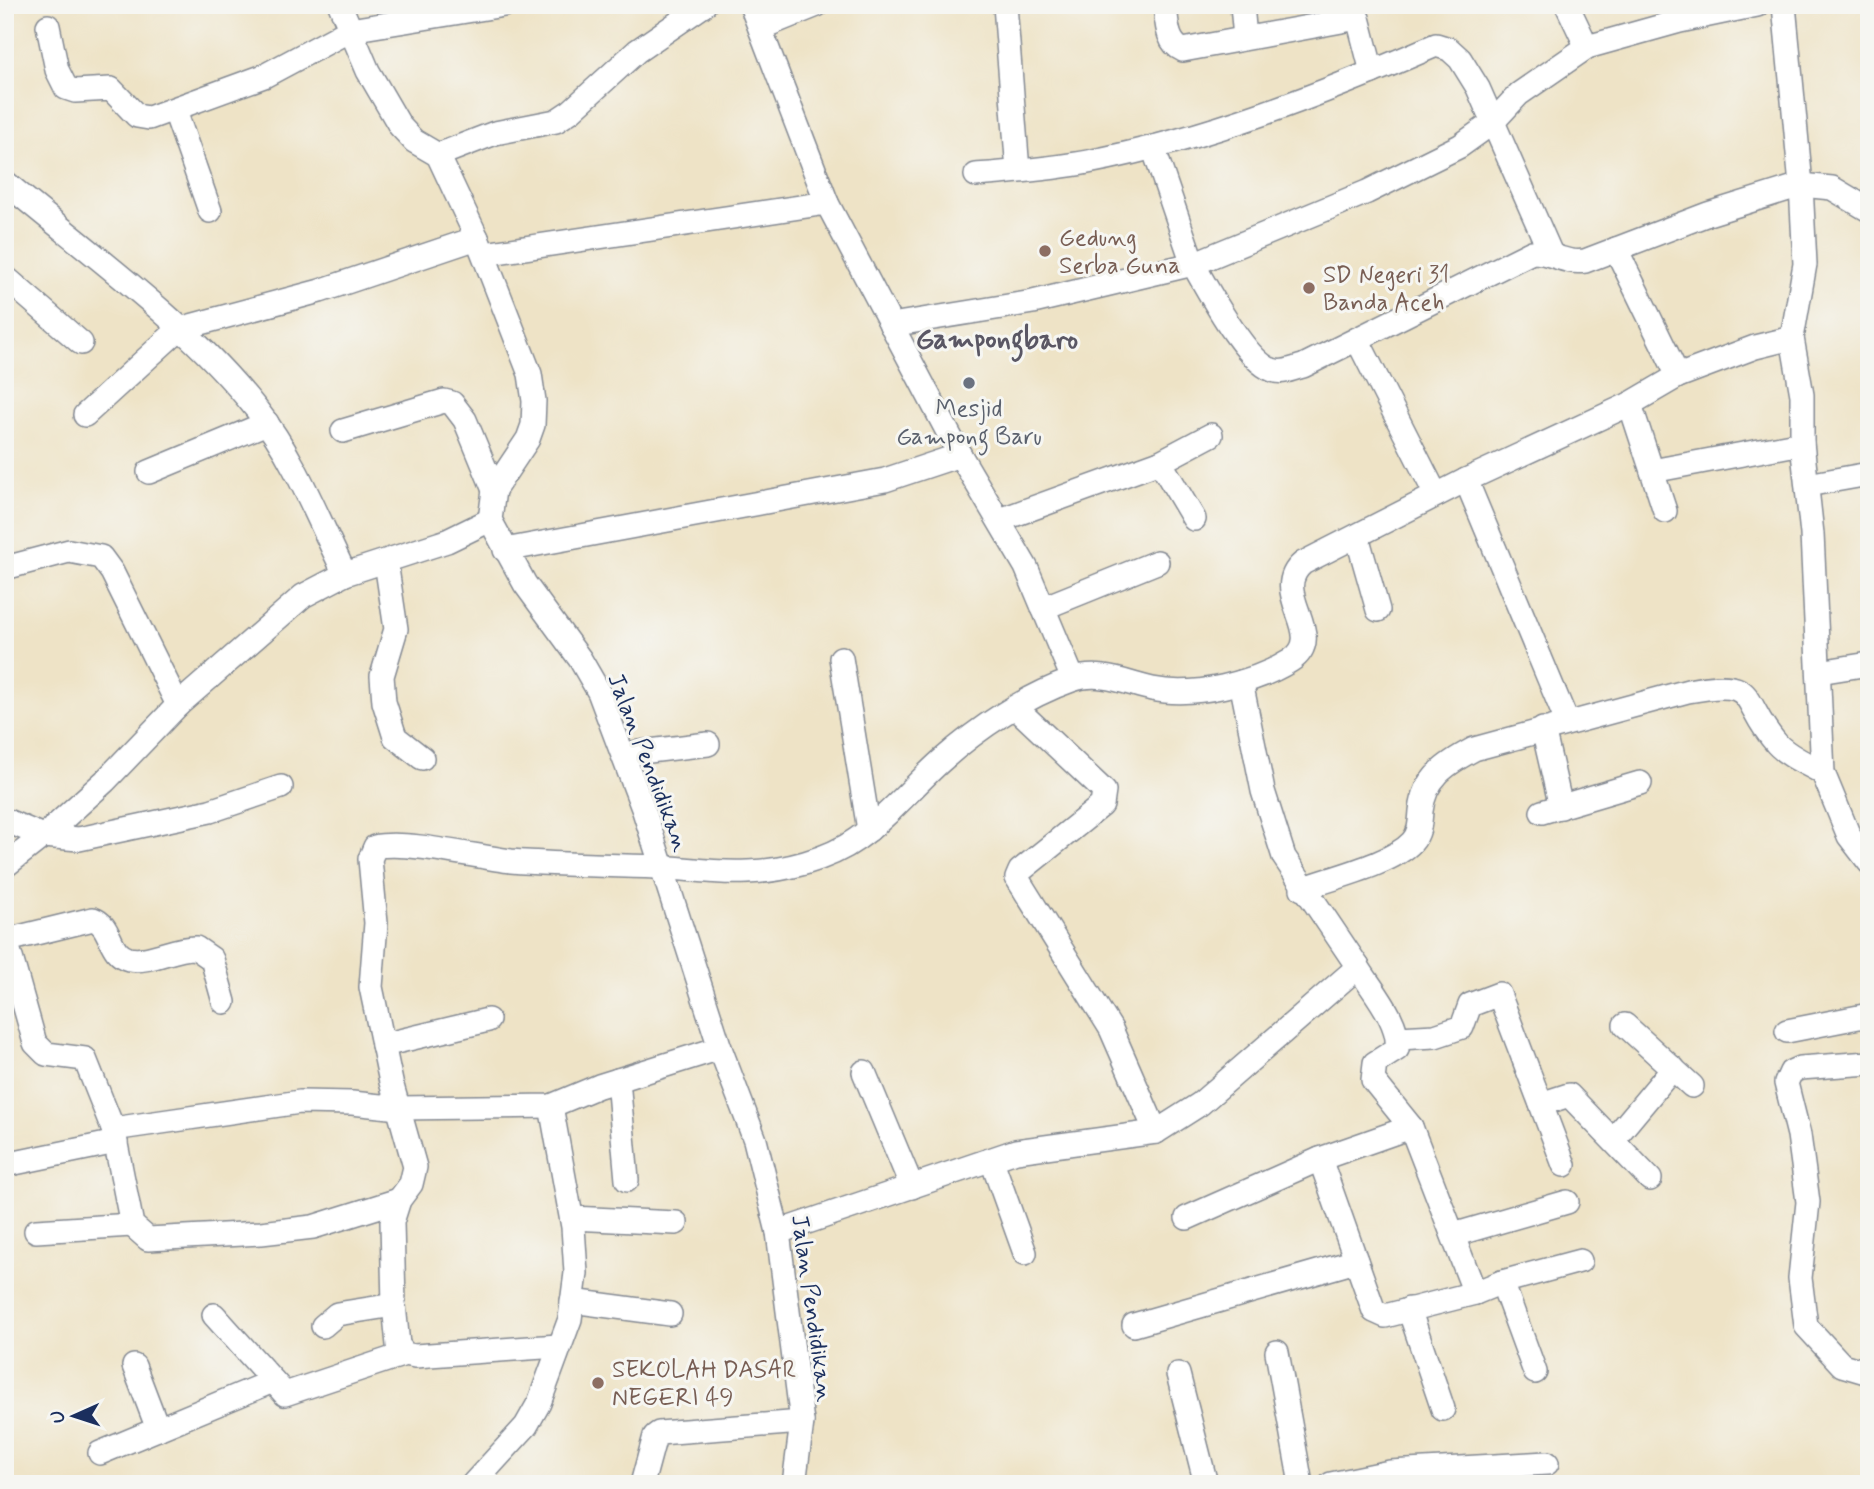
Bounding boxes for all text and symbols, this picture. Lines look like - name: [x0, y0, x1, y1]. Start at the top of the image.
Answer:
- place label: Gedung Serba Guna: [1059, 223, 1181, 282]
- marker: Gedung Serba Guna: [1037, 243, 1053, 259]
- place label: SD Negeri 31 Banda Aceh: [1323, 260, 1449, 319]
- marker: SD Negeri 31 Banda Aceh: [1301, 280, 1317, 296]
- district label: Gampongbaro: [916, 322, 1078, 362]
- marker: Mesjid Gampong Baru: [961, 375, 977, 391]
- place label: Mesjid Gampong Baru: [896, 394, 1042, 456]
- street label: Jalan Pendidikan: [599, 669, 696, 856]
- street label: Jalan Pendidikan: [783, 1213, 840, 1404]
- place label: SEKOLAH DASAR NEGERI 49: [612, 1355, 796, 1414]
- marker: SEKOLAH DASAR NEGERI 49: [590, 1375, 606, 1391]
- north arrow: [38, 1380, 108, 1450]
- text: U: [46, 1410, 71, 1424]

